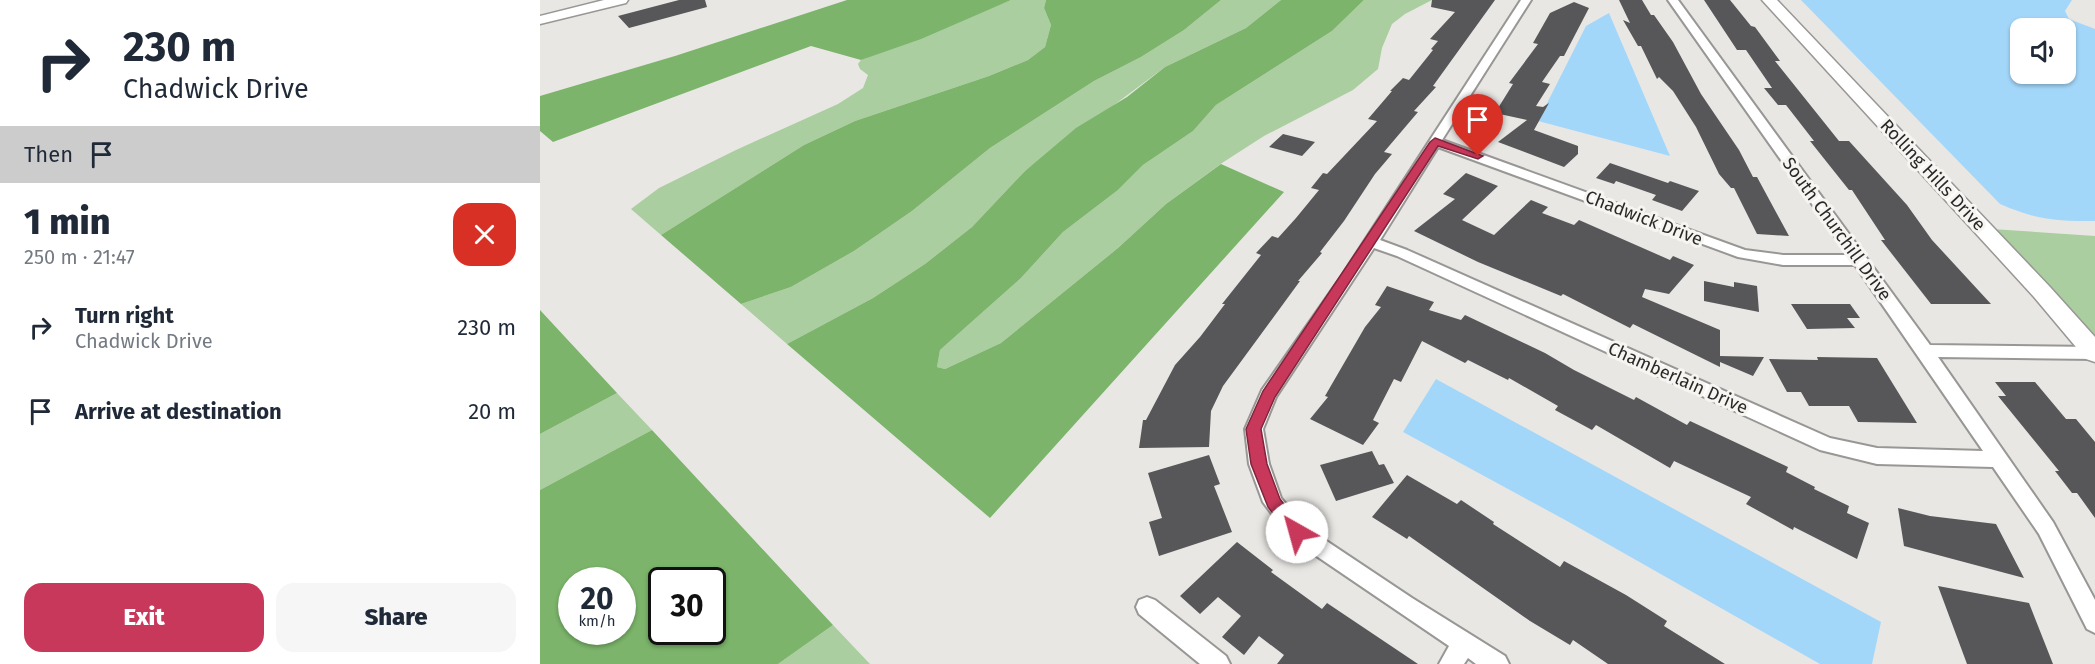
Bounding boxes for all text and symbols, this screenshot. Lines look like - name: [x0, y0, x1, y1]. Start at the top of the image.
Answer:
- map controls: [2010, 18, 2076, 84]
- button: sound: [2010, 18, 2076, 84]
- text: 230 m: [123, 22, 236, 72]
- icon: right: [24, 24, 102, 102]
- text: Chadwick Drive: [123, 73, 309, 105]
- pin: [1452, 94, 1503, 156]
- icon: arrive: [1461, 103, 1494, 136]
- street label: Rolling Hills Drive: [1876, 115, 1990, 235]
- icon: arrive: [85, 138, 118, 171]
- text: Then: [24, 141, 73, 168]
- street label: South Churchill Drive: [1778, 153, 1896, 305]
- street label: Chadwick Drive: [1582, 186, 1706, 250]
- text: 1 min: [24, 200, 110, 244]
- button: close: [453, 203, 516, 266]
- text: 250 m · 21:47: [24, 245, 135, 269]
- text: Turn right: [75, 302, 174, 329]
- icon: right: [24, 311, 57, 344]
- text: 230 m: [457, 314, 516, 341]
- text: Chadwick Drive: [75, 329, 213, 353]
- street label: Chamberlain Drive: [1605, 337, 1751, 419]
- icon: arrive: [24, 395, 57, 428]
- text: Arrive at destination: [75, 398, 282, 425]
- text: 20 m: [468, 398, 516, 425]
- position arrow: [1265, 500, 1329, 564]
- speed limit sign: 30: [648, 567, 726, 645]
- text: 20: [580, 581, 614, 617]
- button: Exit: [24, 583, 264, 652]
- button: Share: [276, 583, 516, 652]
- text: km/h: [578, 612, 616, 630]

